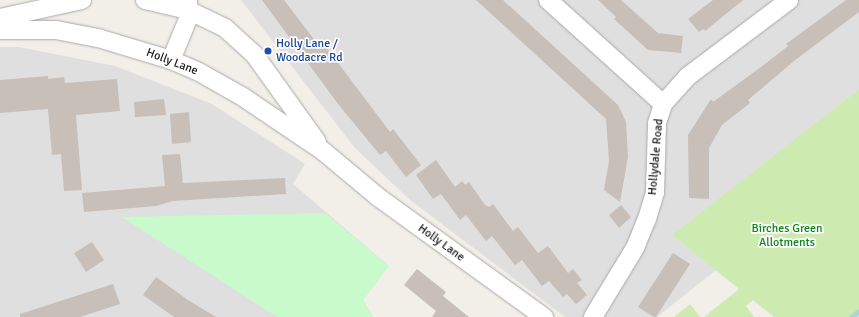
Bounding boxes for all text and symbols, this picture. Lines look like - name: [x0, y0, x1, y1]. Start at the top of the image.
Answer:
- place label: Holly Lane / Woodacre Rd: [276, 37, 342, 65]
- street label: Holly Lane: [144, 46, 200, 78]
- marker: Holly Lane / Woodacre Rd: [263, 46, 273, 56]
- street label: Hollydale Road: [645, 118, 667, 196]
- street label: Holly Lane: [415, 221, 467, 265]
- park label: Birches Green Allotments: [751, 222, 823, 250]

